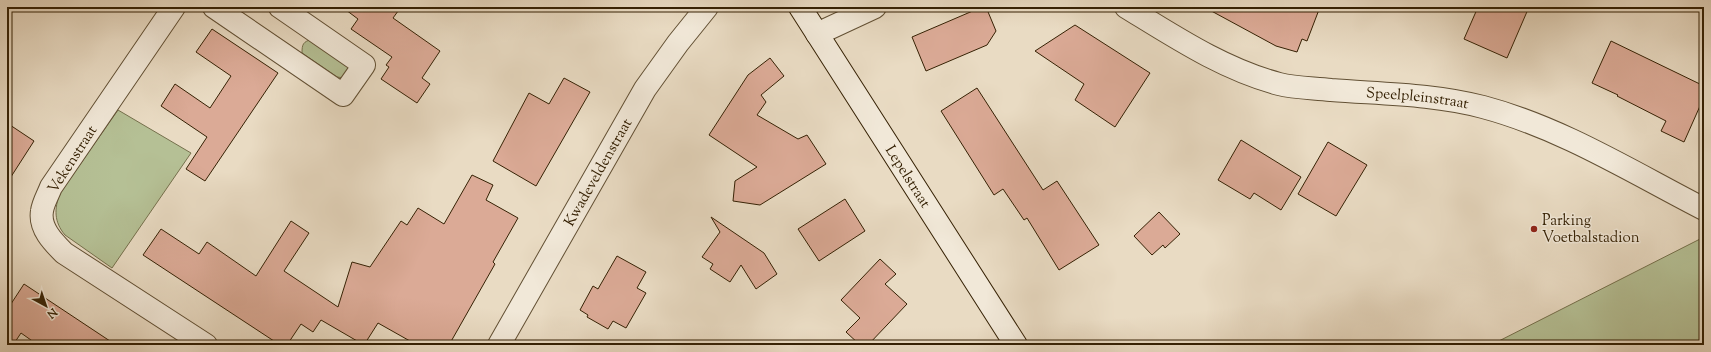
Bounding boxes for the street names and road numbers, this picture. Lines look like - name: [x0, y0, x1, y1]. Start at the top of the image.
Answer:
- street label: Speelpleinstraat: [1365, 83, 1470, 115]
- street label: Kwadeveldenstraat: [560, 115, 638, 231]
- street label: Vekenstraat: [44, 122, 103, 198]
- street label: Lepelstraat: [879, 142, 935, 213]

